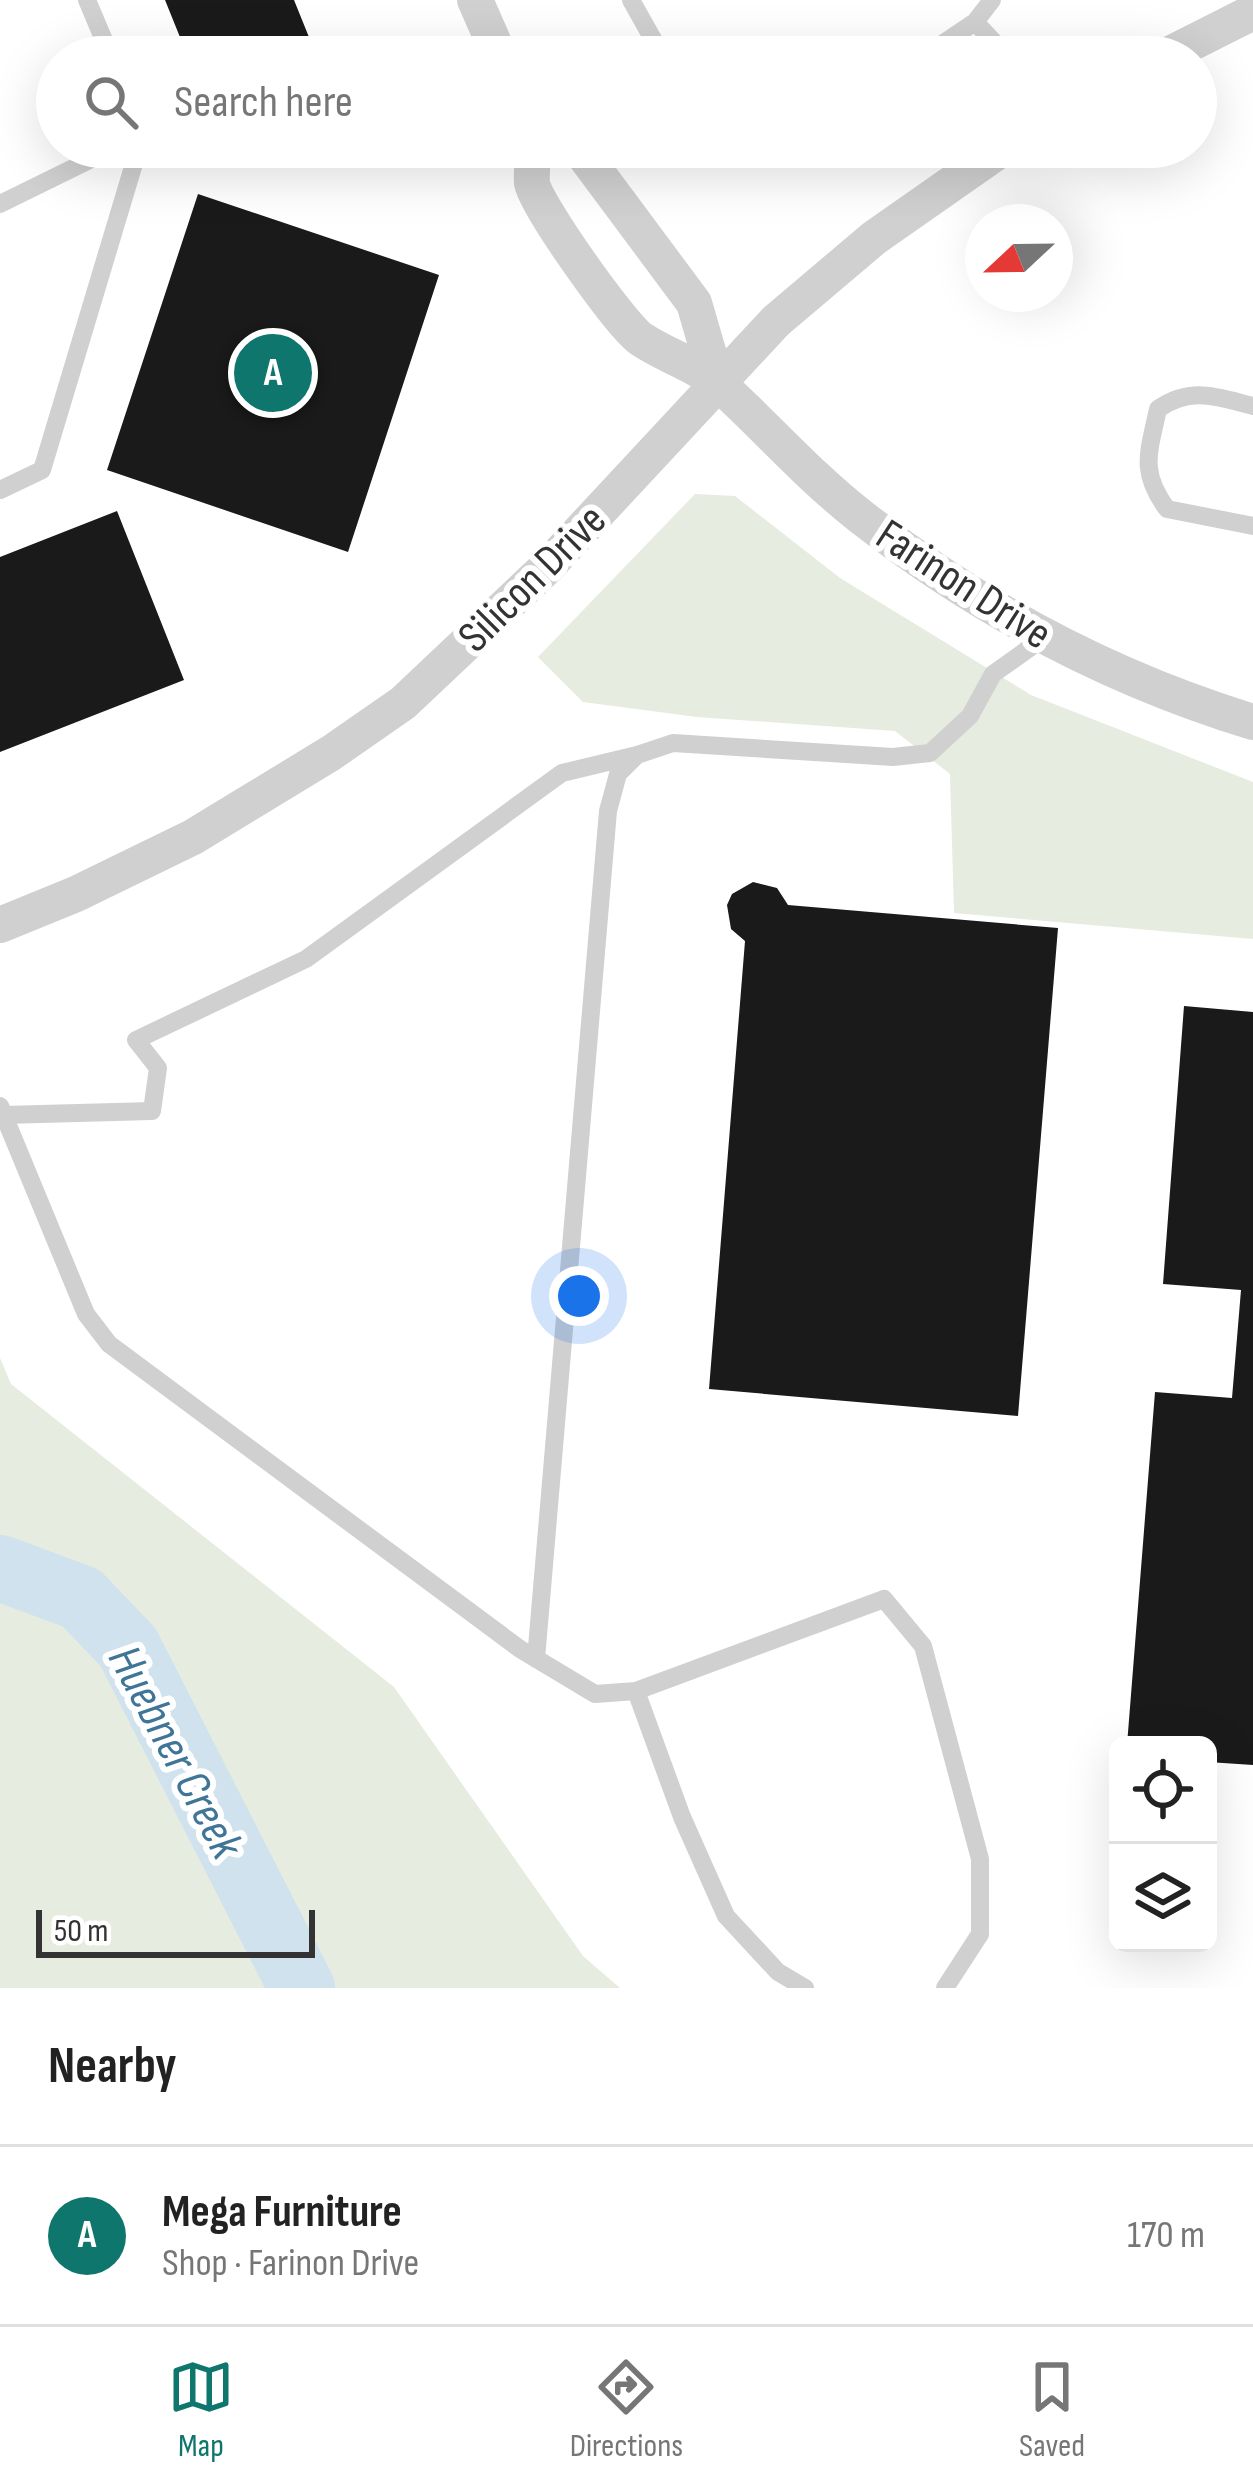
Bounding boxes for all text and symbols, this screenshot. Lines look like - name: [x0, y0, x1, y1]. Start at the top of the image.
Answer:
- search box: [36, 36, 1217, 168]
- icon: search: [78, 69, 144, 135]
- text: Search here: [174, 75, 353, 130]
- north arrow: [965, 204, 1073, 312]
- pin: A: [234, 328, 312, 418]
- street label: Silicon Drive: [447, 493, 618, 664]
- street label: Farinon Drive: [866, 508, 1062, 662]
- your location: [549, 1266, 609, 1326]
- water label: Huebner Creek: [95, 1636, 255, 1870]
- map controls: [1109, 1736, 1217, 1952]
- button: locate: [1109, 1736, 1217, 1844]
- button: layers: [1109, 1844, 1217, 1952]
- scale bar: [36, 1904, 315, 1957]
- text: 50 m: [54, 1911, 108, 1951]
- text: Nearby: [48, 2036, 177, 2097]
- text: Mega Furniture: [162, 2185, 402, 2240]
- text: A: [78, 2212, 96, 2259]
- text: 170 m: [1127, 2212, 1205, 2259]
- text: Shop · Farinon Drive: [162, 2240, 419, 2287]
- tab: Map: [168, 2354, 234, 2466]
- tab: Directions: [570, 2354, 683, 2466]
- tab: Saved: [1019, 2354, 1085, 2466]

